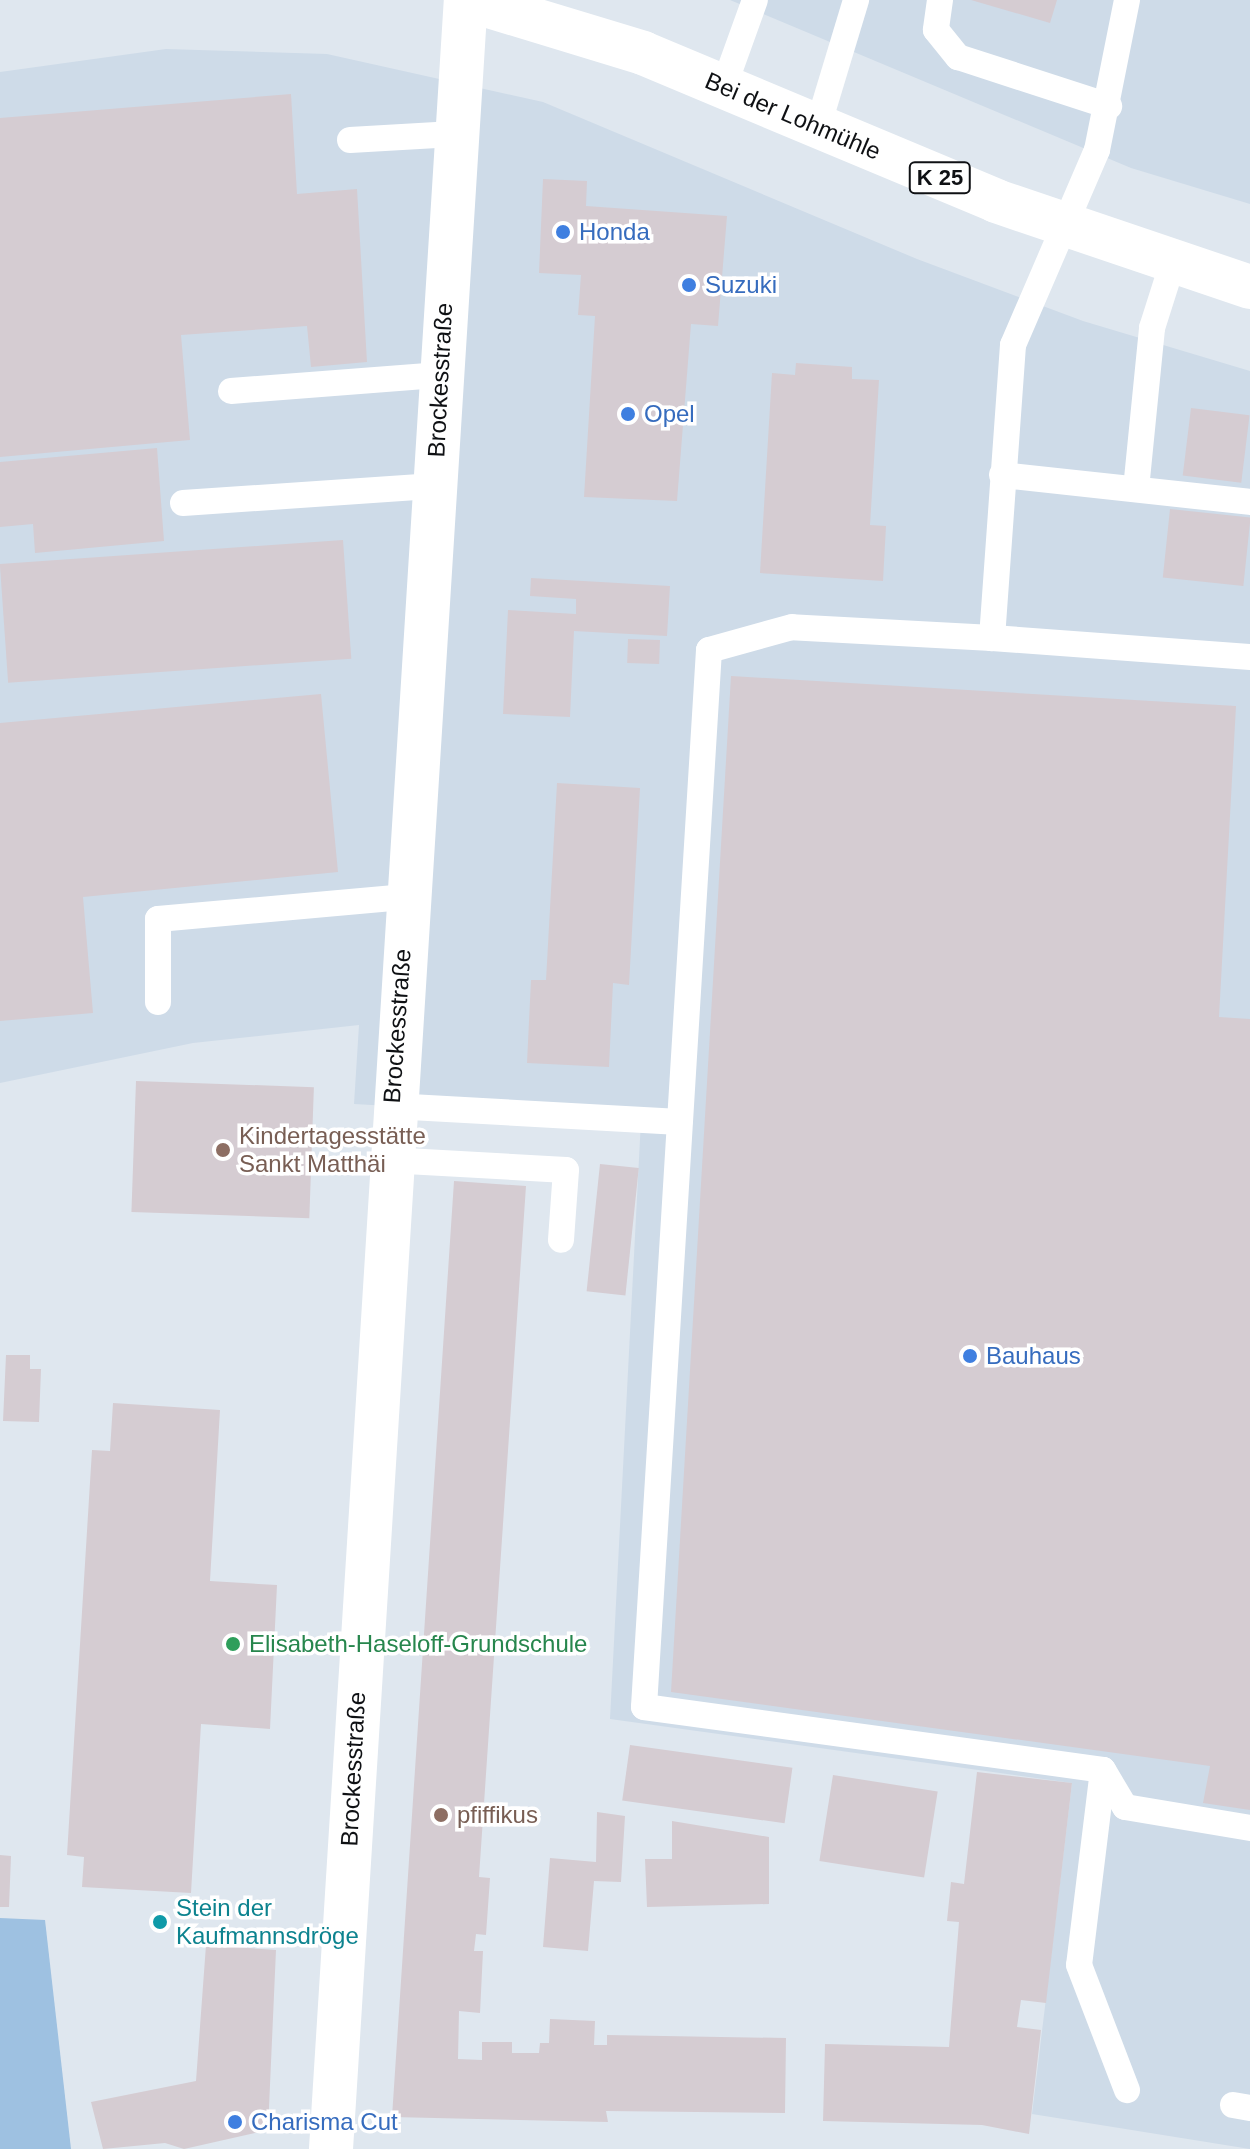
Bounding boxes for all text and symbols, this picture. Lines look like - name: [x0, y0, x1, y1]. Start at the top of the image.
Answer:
- street label: Bei der Lohmühle: [701, 66, 885, 166]
- road number: K 25: [908, 160, 972, 196]
- place label: Honda: [579, 218, 650, 246]
- marker: Honda: [554, 223, 572, 241]
- place label: Suzuki: [705, 271, 777, 299]
- marker: Suzuki: [680, 276, 698, 294]
- street label: Brockesstraße: [422, 302, 458, 458]
- place label: Opel: [644, 400, 695, 428]
- marker: Opel: [619, 405, 637, 423]
- street label: Brockesstraße: [377, 948, 417, 1104]
- place label: Kindertagesstätte Sankt Matthäi: [239, 1122, 426, 1178]
- marker: Kindertagesstätte Sankt Matthäi: [214, 1141, 232, 1159]
- place label: Bauhaus: [986, 1342, 1081, 1370]
- marker: Bauhaus: [961, 1347, 979, 1365]
- place label: Elisabeth-Haseloff-Grundschule: [249, 1630, 587, 1658]
- marker: Elisabeth-Haseloff-Grundschule: [224, 1635, 242, 1653]
- street label: Brockesstraße: [335, 1691, 371, 1847]
- place label: pfiffikus: [457, 1801, 538, 1829]
- marker: pfiffikus: [432, 1806, 450, 1824]
- place label: Stein der Kaufmannsdröge: [176, 1894, 359, 1950]
- marker: Stein der Kaufmannsdröge: [151, 1913, 169, 1931]
- place label: Charisma Cut: [251, 2108, 398, 2136]
- marker: Charisma Cut: [226, 2113, 244, 2131]

